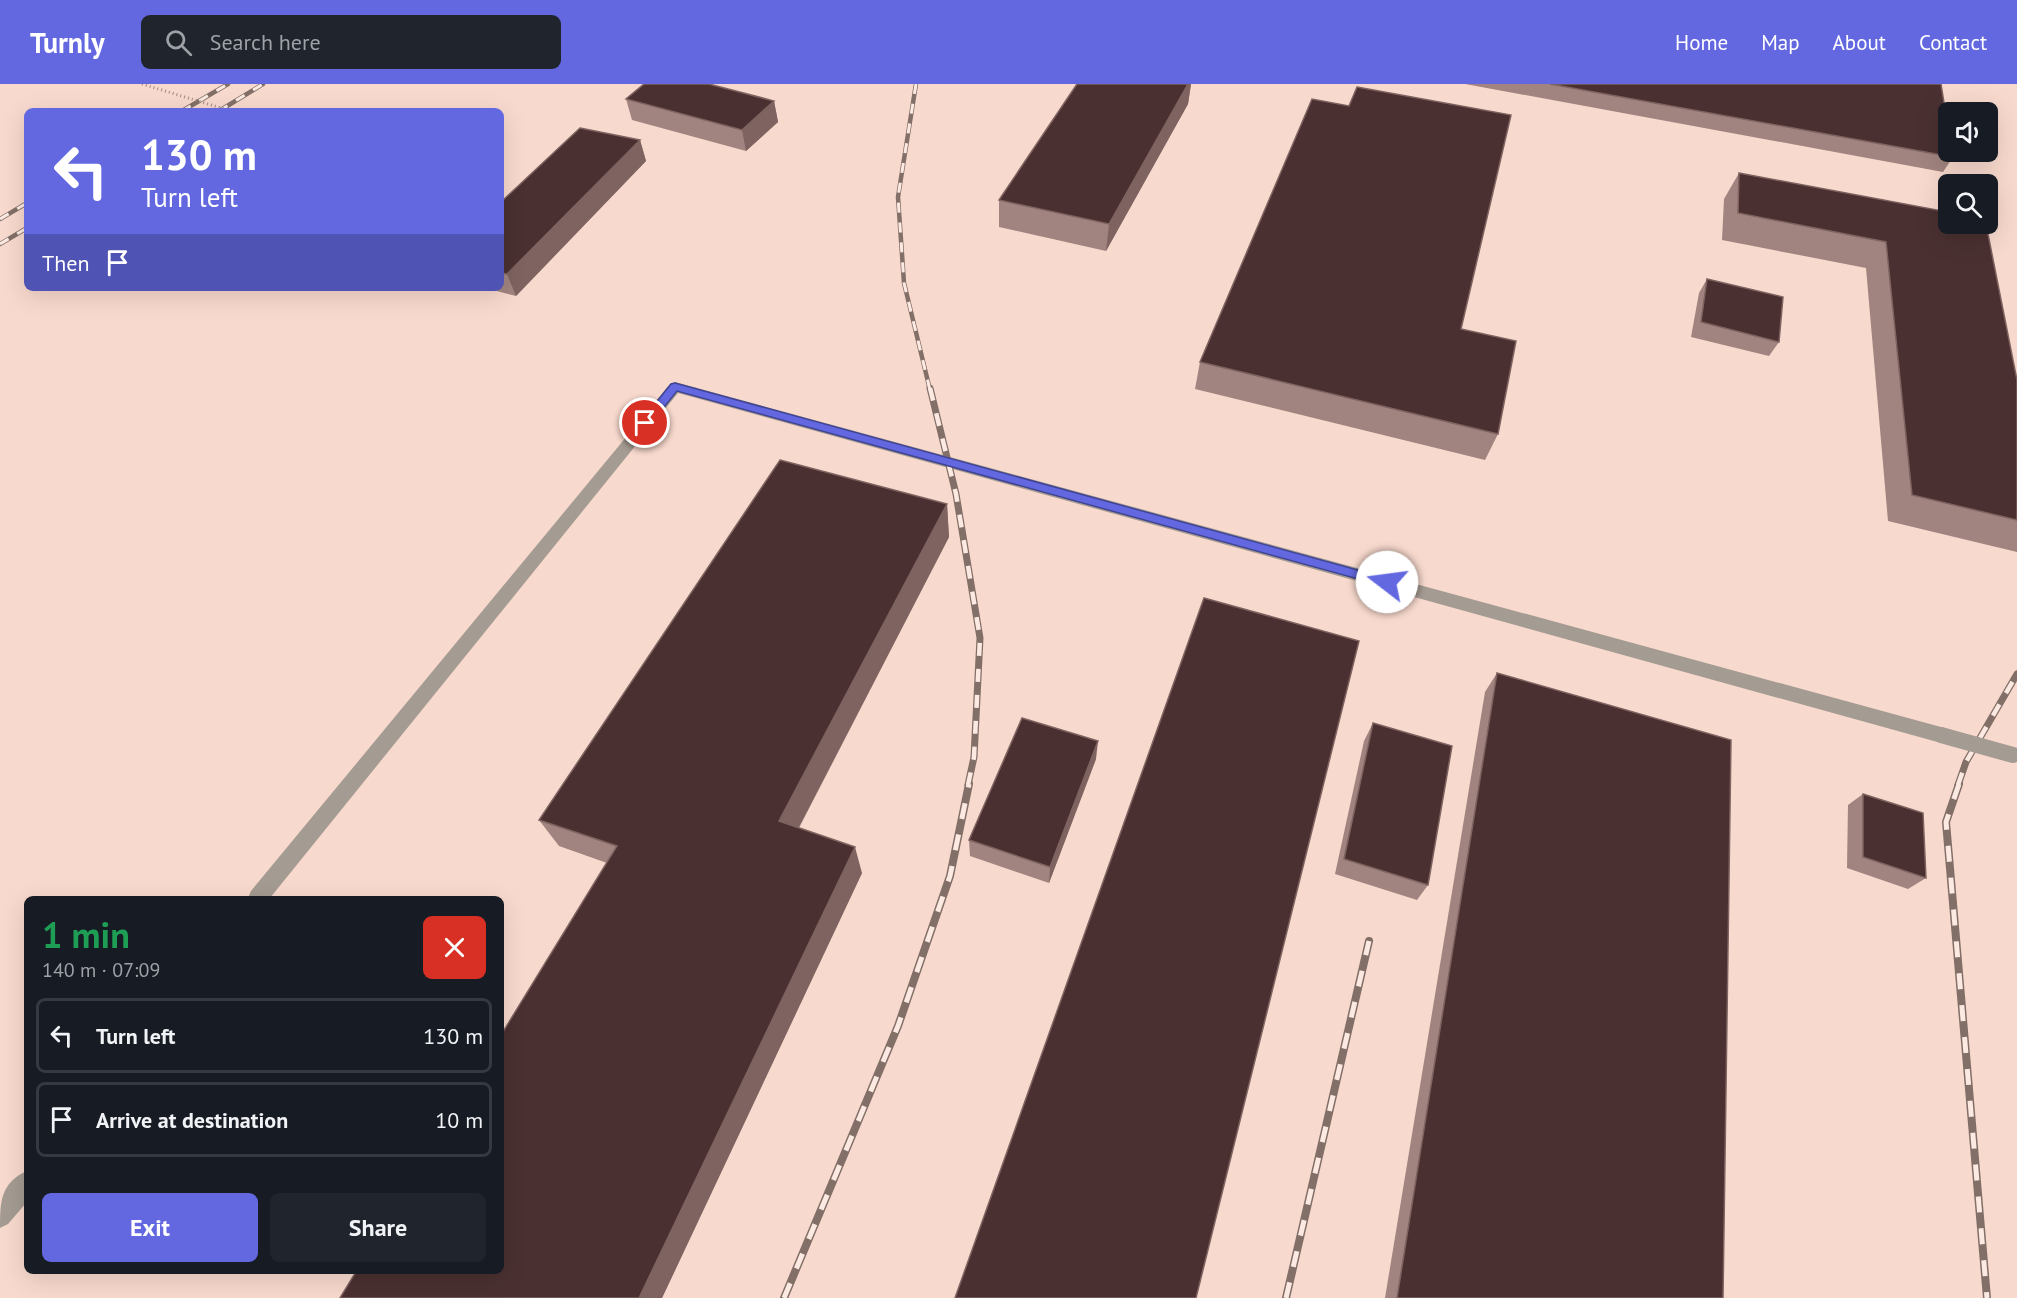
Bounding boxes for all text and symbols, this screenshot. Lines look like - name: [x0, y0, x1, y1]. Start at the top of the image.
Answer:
- search box: [141, 15, 561, 69]
- text: Turnly: [30, 24, 105, 61]
- icon: search: [162, 26, 195, 59]
- text: Search here: [210, 28, 321, 56]
- text: Home: [1675, 29, 1728, 56]
- text: Map: [1761, 29, 1800, 56]
- text: About: [1833, 29, 1886, 56]
- text: Contact: [1919, 29, 1987, 56]
- map controls: [1938, 102, 1998, 234]
- button: sound: [1938, 102, 1998, 162]
- text: 130 m: [141, 127, 257, 182]
- icon: left: [42, 132, 120, 210]
- button: search: [1938, 174, 1998, 234]
- text: Turn left: [141, 180, 238, 214]
- icon: arrive: [101, 246, 134, 279]
- text: Then: [42, 249, 89, 277]
- pin: [619, 397, 670, 448]
- icon: arrive: [628, 406, 661, 439]
- position arrow: [1355, 550, 1419, 614]
- text: 1 min: [42, 911, 130, 958]
- button: close: [423, 916, 486, 979]
- text: 140 m · 07:09: [42, 957, 160, 983]
- icon: left: [45, 1019, 78, 1052]
- text: Turn left: [96, 1022, 176, 1050]
- text: 130 m: [423, 1022, 483, 1050]
- icon: arrive: [45, 1103, 78, 1136]
- text: Arrive at destination: [96, 1106, 288, 1134]
- text: 10 m: [435, 1106, 483, 1134]
- button: Exit: [42, 1193, 258, 1262]
- button: Share: [270, 1193, 486, 1262]

